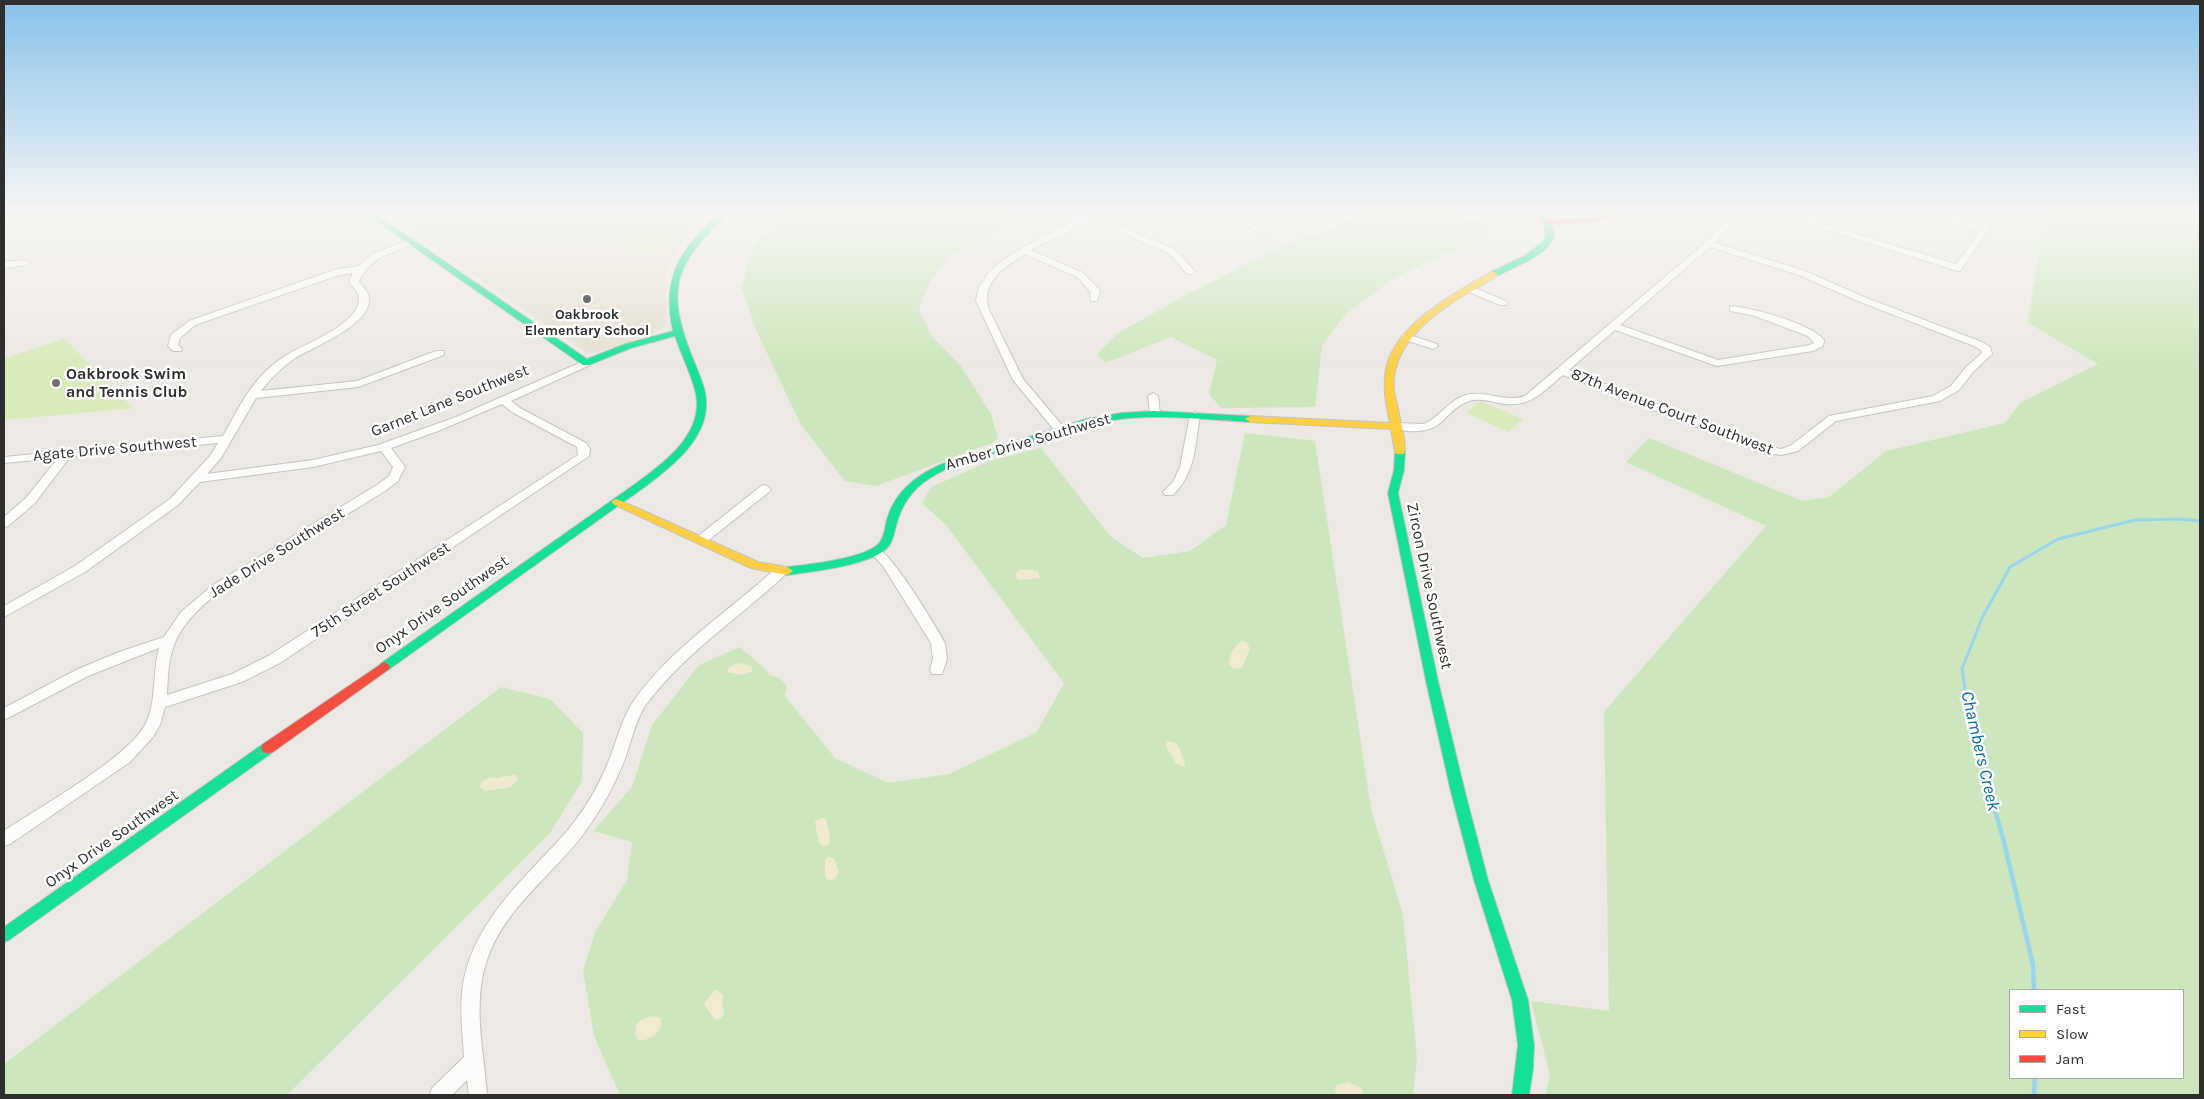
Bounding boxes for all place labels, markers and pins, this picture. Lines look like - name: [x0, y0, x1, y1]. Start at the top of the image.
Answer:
- marker: Oakbrook Elementary School: [581, 293, 593, 305]
- place label: Oakbrook Elementary School: [525, 307, 649, 340]
- place label: Oakbrook Swim and Tennis Club: [66, 364, 187, 402]
- marker: Oakbrook Swim and Tennis Club: [50, 377, 62, 389]

